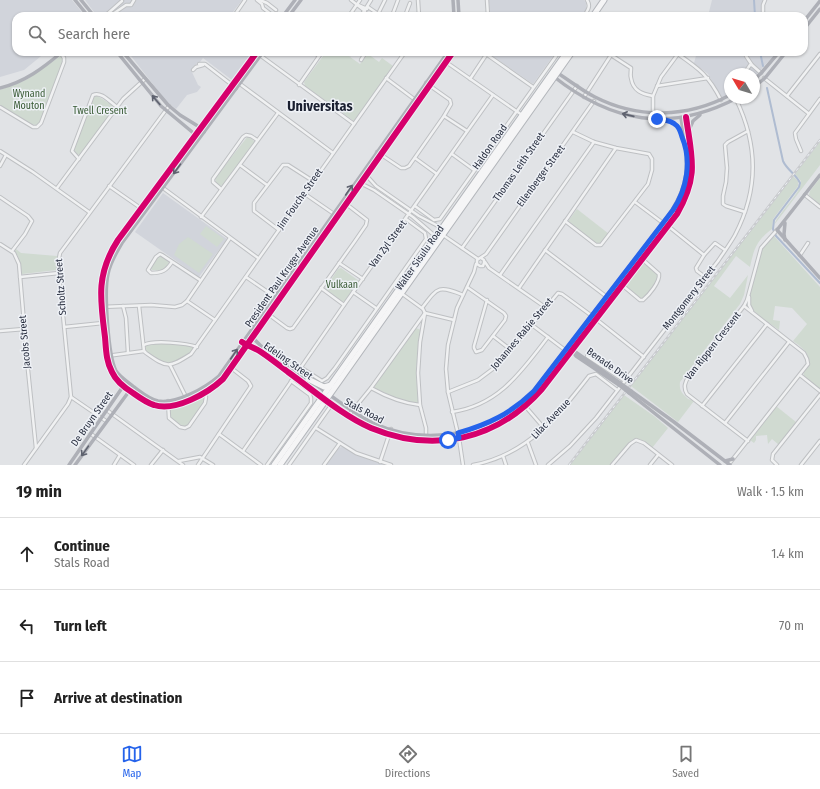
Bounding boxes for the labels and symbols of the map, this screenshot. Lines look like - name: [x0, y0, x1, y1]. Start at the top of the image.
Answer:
- north arrow: [724, 68, 760, 104]
- park label: Wynand Mouton: [13, 88, 45, 112]
- one-way arrow: [151, 95, 160, 105]
- district label: Universitas: [287, 98, 353, 115]
- park label: Twell Cresent: [73, 105, 128, 117]
- one-way arrow: [622, 110, 635, 118]
- route end: [648, 110, 666, 128]
- street label: Haldon Road: [470, 122, 510, 172]
- street label: Thomas Leith Street: [491, 130, 548, 204]
- street label: Ellenberger Street: [515, 142, 568, 209]
- one-way arrow: [173, 163, 181, 174]
- street label: Jim Fouche Street: [275, 166, 326, 232]
- one-way arrow: [345, 185, 353, 196]
- street label: Van Zyl Street: [367, 217, 410, 270]
- street label: Walter Sisulu Road: [393, 223, 447, 293]
- street label: President Paul Kruger Avenue: [243, 224, 321, 330]
- street label: Scholtz Street: [53, 258, 69, 316]
- street label: Montgomery Street: [660, 263, 718, 332]
- park label: Vulkaan: [326, 279, 358, 291]
- street label: Johannes Rabie Street: [488, 295, 556, 372]
- street label: Van Rippen Crescent: [683, 309, 744, 383]
- street label: Jacobs Street: [17, 314, 33, 369]
- street label: Edeling Street: [261, 340, 315, 383]
- street label: Benade Drive: [584, 345, 636, 387]
- one-way arrow: [230, 349, 238, 360]
- street label: De Bruyn Street: [69, 389, 116, 449]
- street label: Stals Road: [342, 396, 386, 426]
- street label: Lilac Avenue: [529, 396, 573, 442]
- route start: [439, 431, 457, 449]
- one-way arrow: [81, 446, 89, 457]

